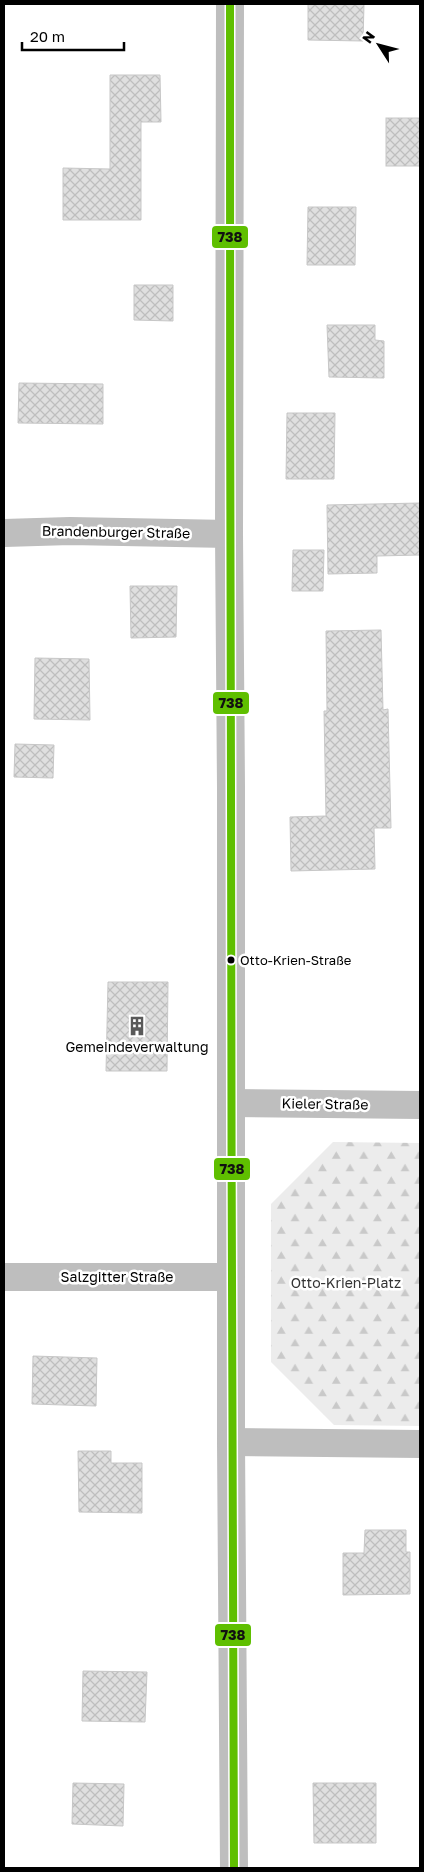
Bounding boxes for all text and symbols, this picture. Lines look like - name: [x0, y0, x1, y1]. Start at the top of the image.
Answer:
- scale bar: [22, 20, 125, 52]
- north arrow: [354, 20, 404, 70]
- text: 20 m: [30, 27, 65, 45]
- text: N: [358, 28, 378, 46]
- line badge: 738: [211, 225, 249, 249]
- text: 738: [217, 228, 243, 245]
- street label: Brandenburger Straße: [42, 522, 190, 541]
- line badge: 738: [212, 691, 250, 715]
- text: 738: [218, 694, 244, 711]
- place label: Otto-Krien-Straße: [240, 952, 351, 968]
- marker: Otto-Krien-Straße: [226, 955, 236, 965]
- building icon: Gemeindeverwaltung: [126, 1015, 148, 1037]
- place label: Gemeindeverwaltung: [65, 1038, 209, 1055]
- street label: Kieler Straße: [282, 1094, 369, 1113]
- line badge: 738: [213, 1157, 251, 1181]
- text: 738: [219, 1160, 245, 1177]
- street label: Salzgitter Straße: [61, 1268, 173, 1285]
- park label: Otto-Krien-Platz: [291, 1274, 401, 1291]
- line badge: 738: [214, 1623, 252, 1647]
- text: 738: [220, 1626, 246, 1643]

